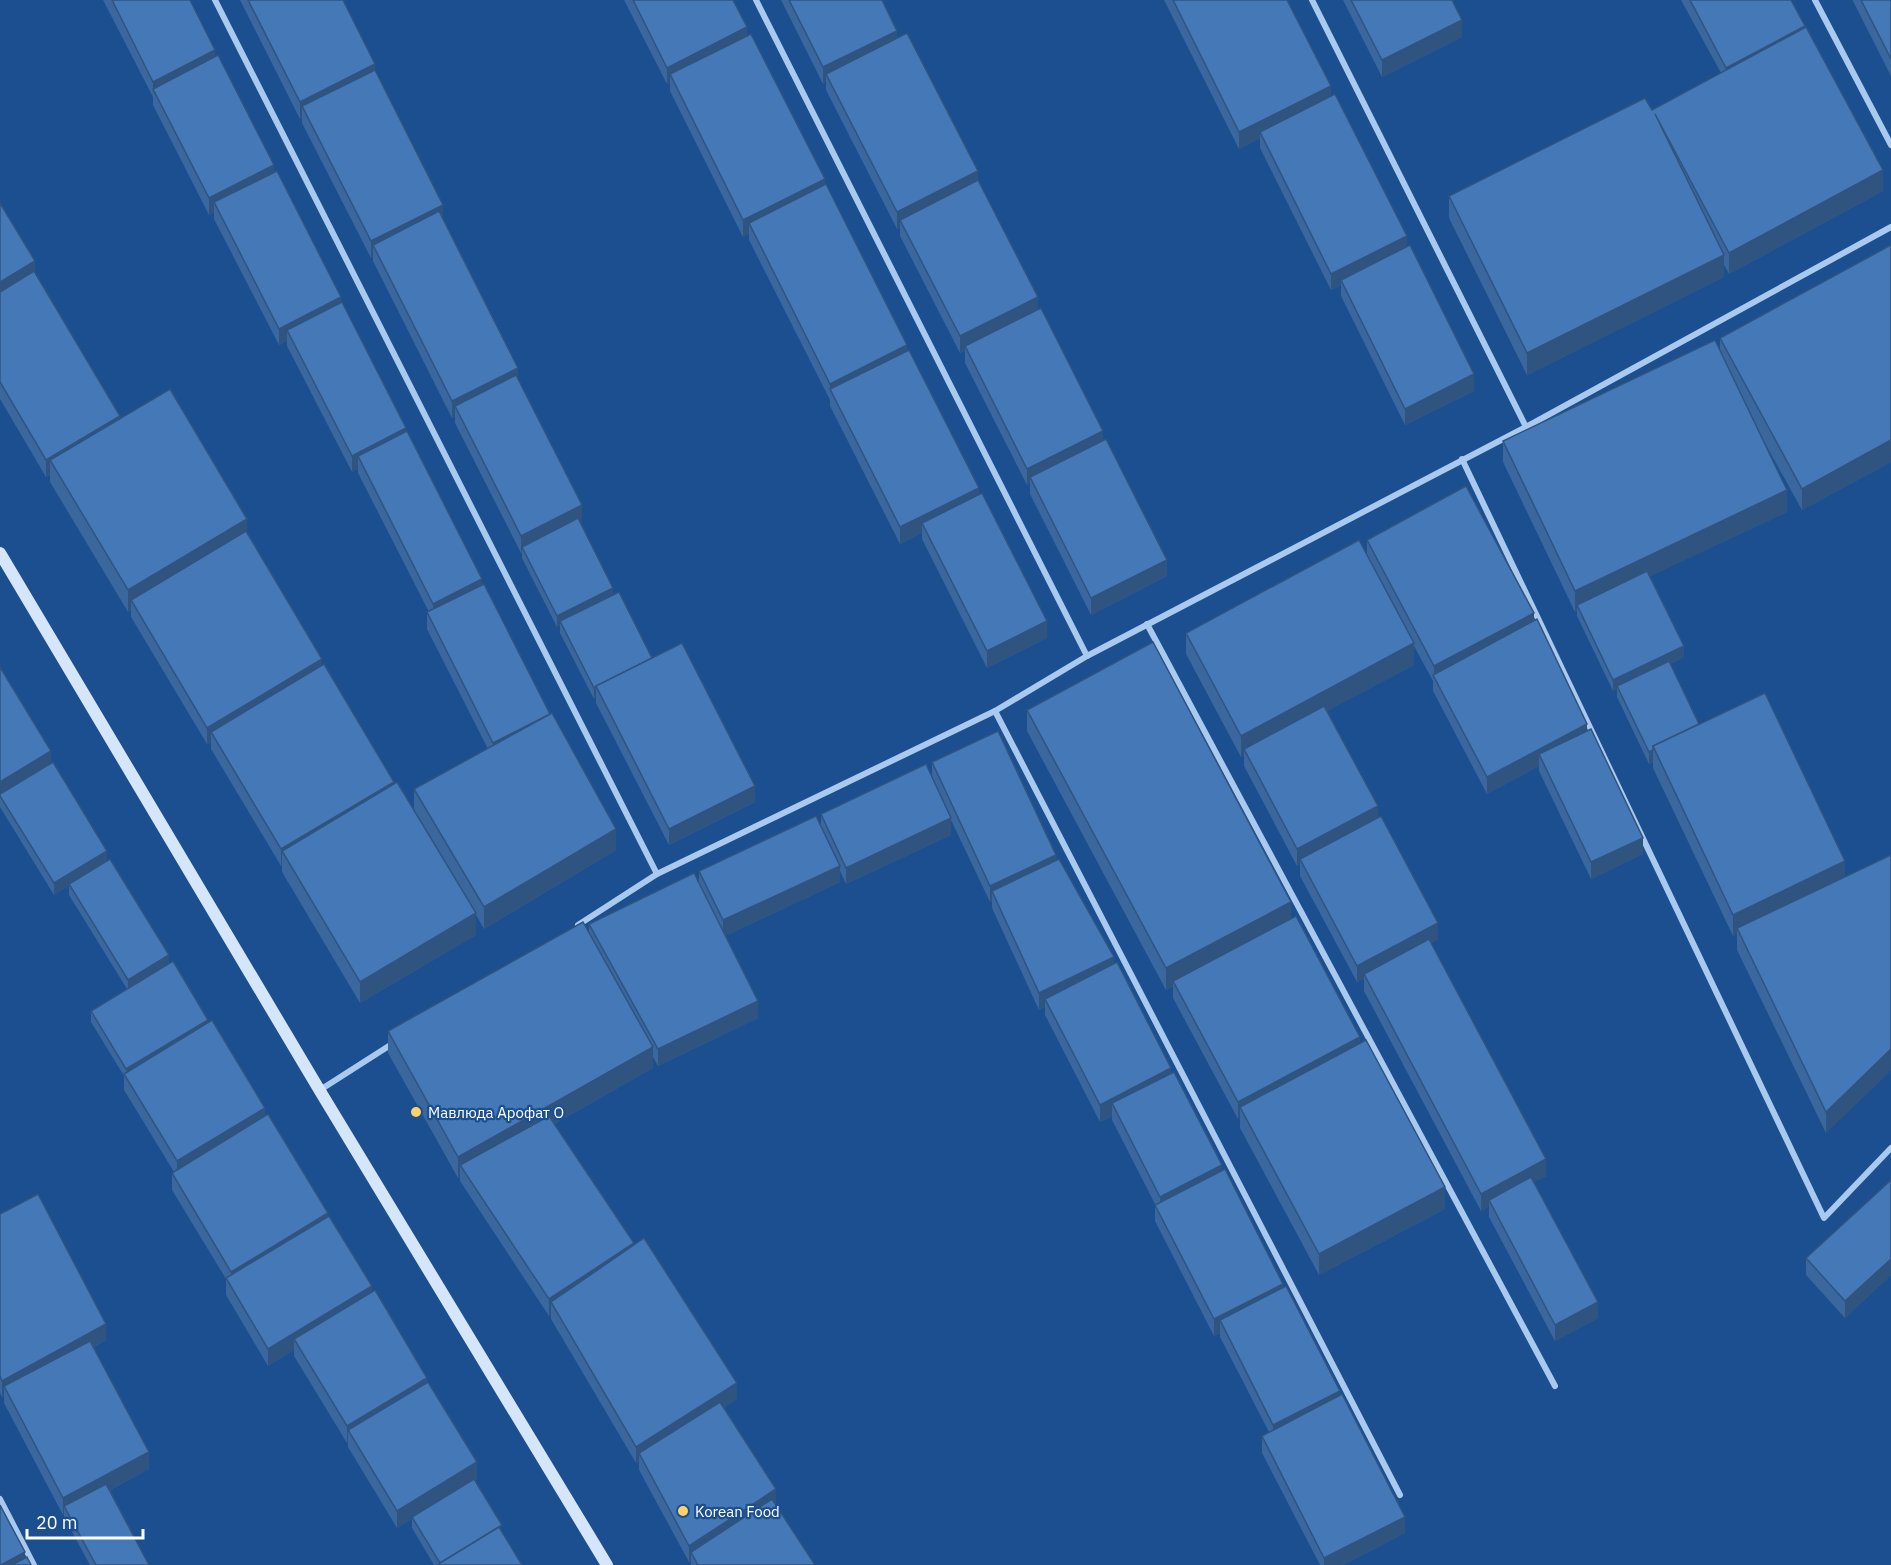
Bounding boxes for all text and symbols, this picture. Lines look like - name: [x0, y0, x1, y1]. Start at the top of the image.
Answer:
- place label: Мавлюда Арофат О: [428, 1103, 564, 1122]
- marker: Мавлюда Арофат О: [409, 1105, 423, 1119]
- scale bar: [27, 1502, 142, 1540]
- place label: Korean Food: [695, 1502, 780, 1521]
- marker: Korean Food: [676, 1504, 690, 1518]
- text: 20 m: [36, 1511, 78, 1534]

